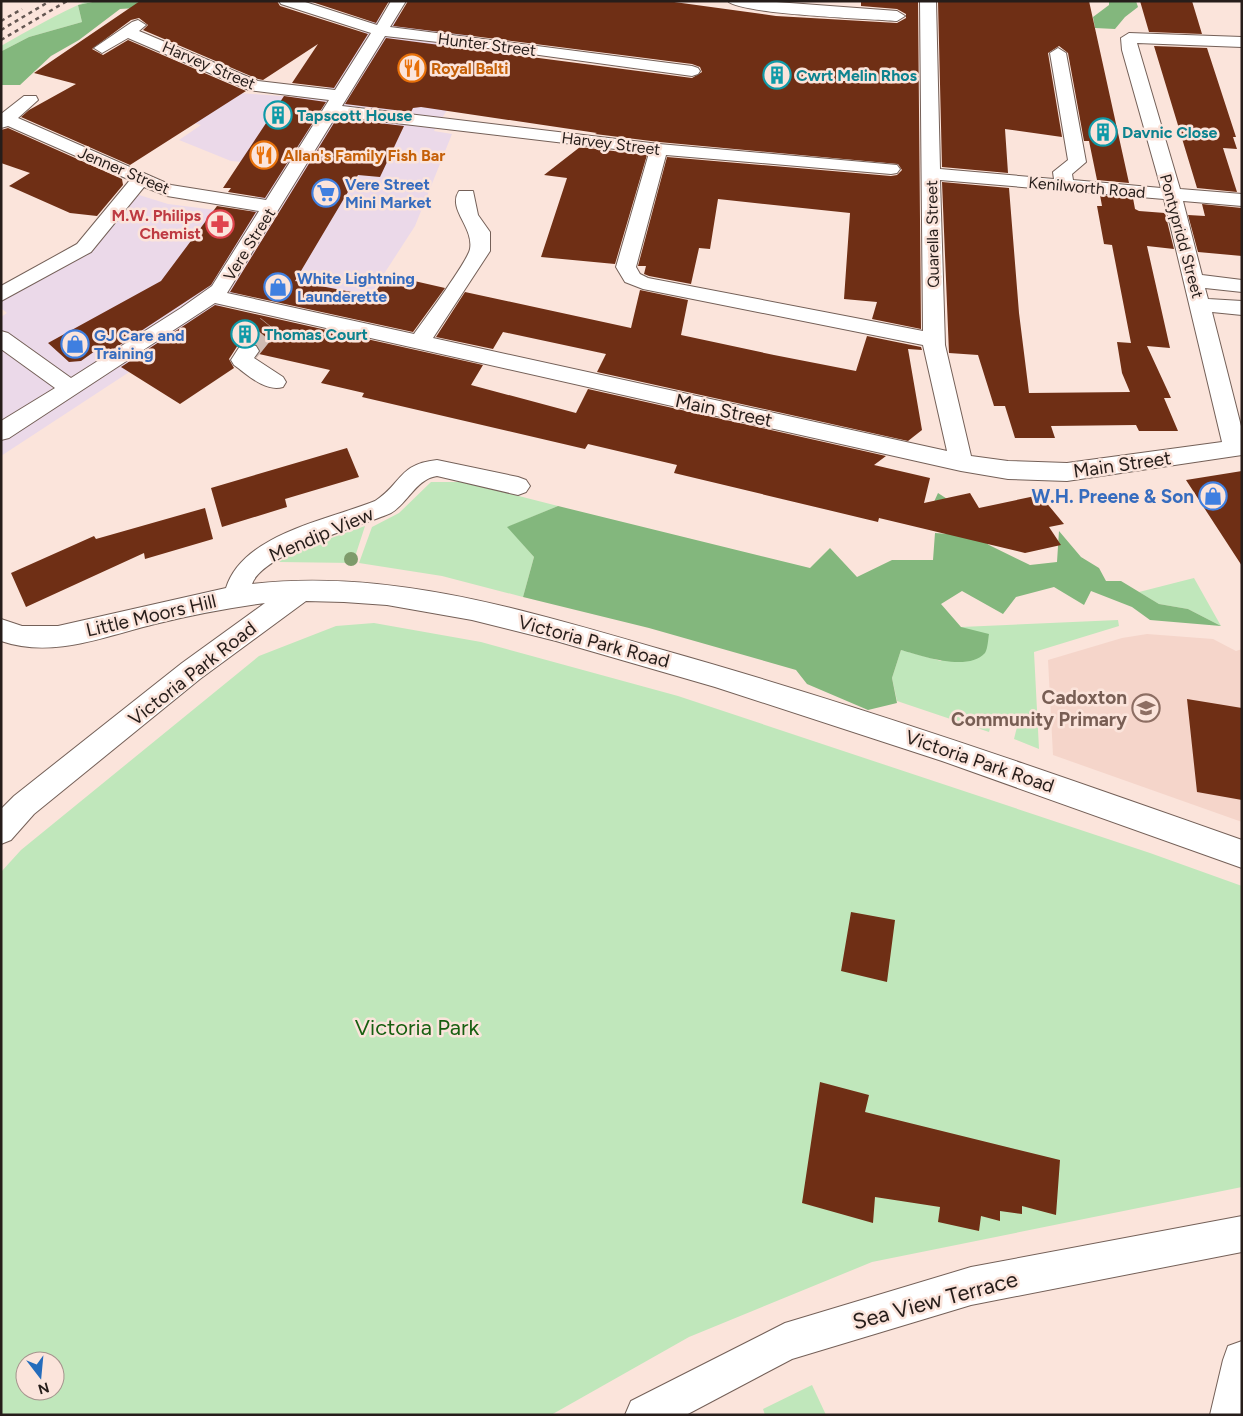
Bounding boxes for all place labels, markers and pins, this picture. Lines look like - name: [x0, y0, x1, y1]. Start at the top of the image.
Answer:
- restaurant icon: Royal Balti: [397, 53, 427, 83]
- place label: Royal Balti: [431, 59, 508, 78]
- building icon: Cwrt Melin Rhos: [762, 60, 792, 90]
- place label: Cwrt Melin Rhos: [796, 66, 918, 85]
- building icon: Tapscott House: [263, 100, 293, 130]
- place label: Tapscott House: [297, 106, 412, 125]
- building icon: Davnic Close: [1088, 117, 1118, 147]
- place label: Davnic Close: [1122, 123, 1218, 142]
- restaurant icon: Allan's Family Fish Bar: [249, 140, 279, 170]
- place label: Allan's Family Fish Bar: [283, 146, 445, 165]
- place label: Vere Street Mini Market: [345, 175, 432, 212]
- supermarket icon: Vere Street Mini Market: [311, 178, 341, 208]
- place label: M.W. Philips Chemist: [112, 206, 202, 243]
- pharmacy icon: M.W. Philips Chemist: [205, 209, 235, 239]
- place label: White Lightning Launderette: [297, 269, 415, 306]
- shop icon: White Lightning Launderette: [263, 272, 293, 302]
- building icon: Thomas Court: [230, 319, 260, 349]
- place label: Thomas Court: [264, 325, 368, 344]
- place label: GJ Care and Training: [94, 326, 185, 363]
- shop icon: GJ Care and Training: [60, 329, 90, 359]
- shop icon: W.H. Preene & Son: [1198, 481, 1228, 511]
- place label: W.H. Preene & Son: [1031, 485, 1194, 508]
- place label: Cadoxton Community Primary: [951, 686, 1127, 731]
- school or university icon: Cadoxton Community Primary: [1131, 693, 1161, 723]

